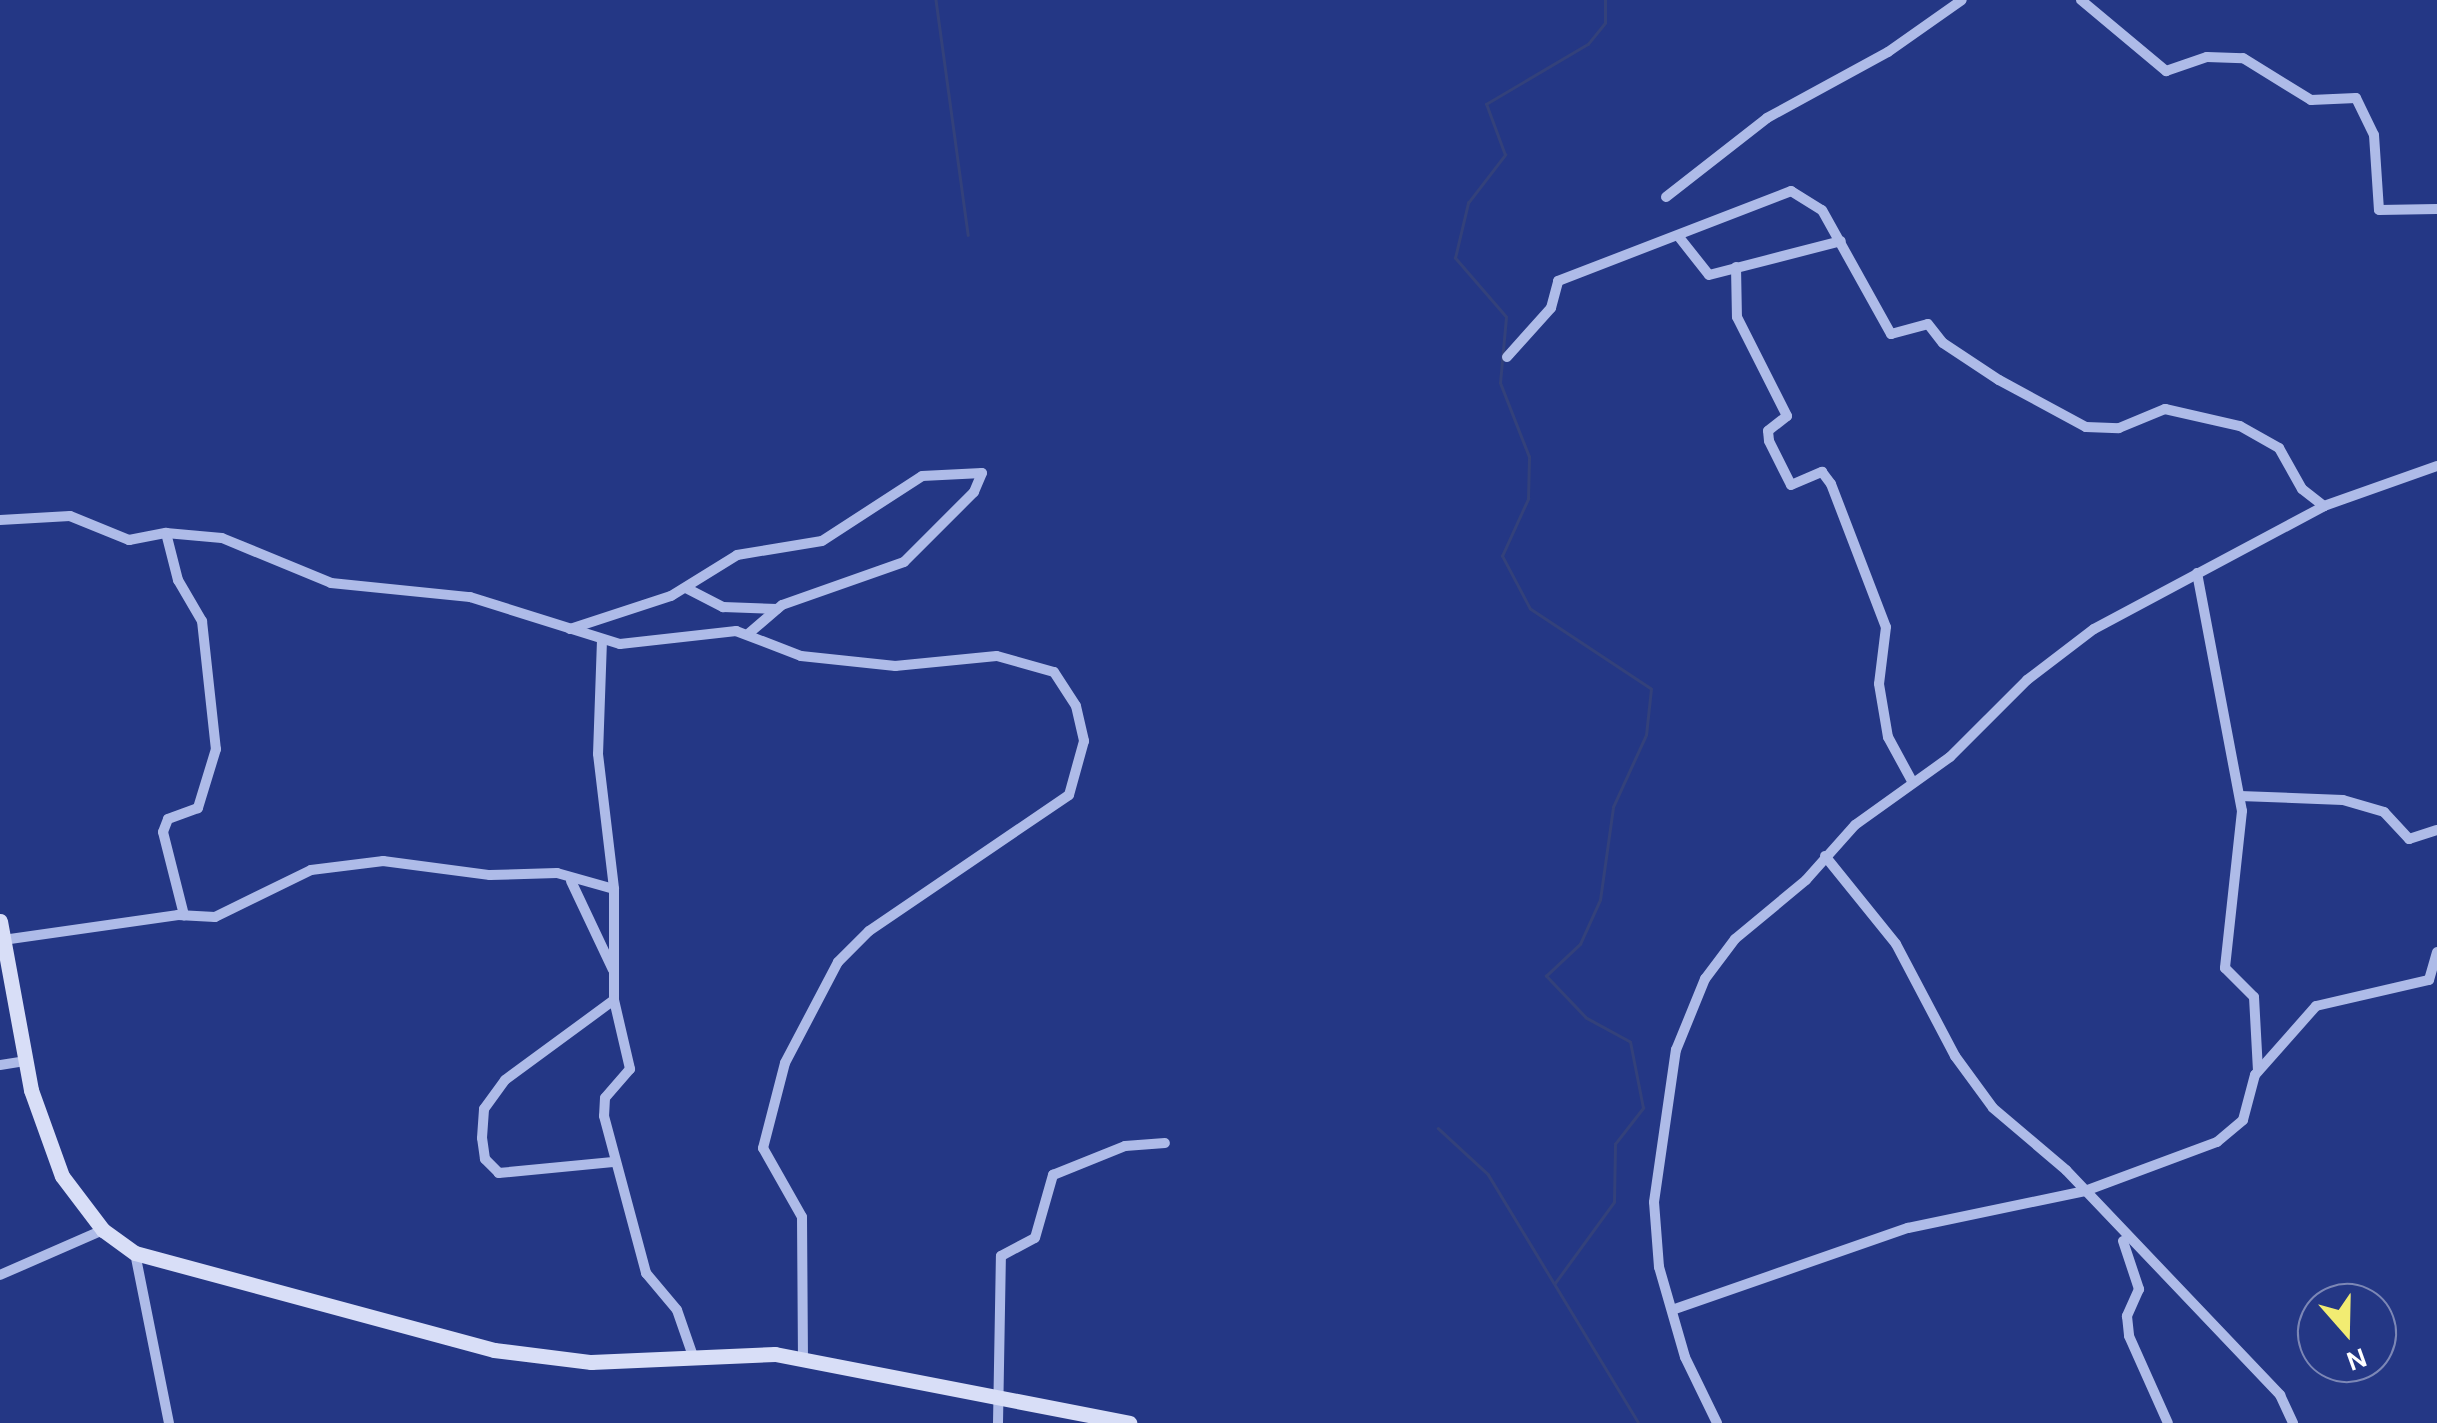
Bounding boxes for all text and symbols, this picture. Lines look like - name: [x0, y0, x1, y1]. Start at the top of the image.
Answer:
- north arrow: [2297, 1283, 2397, 1383]
- text: N: [2342, 1341, 2372, 1379]

